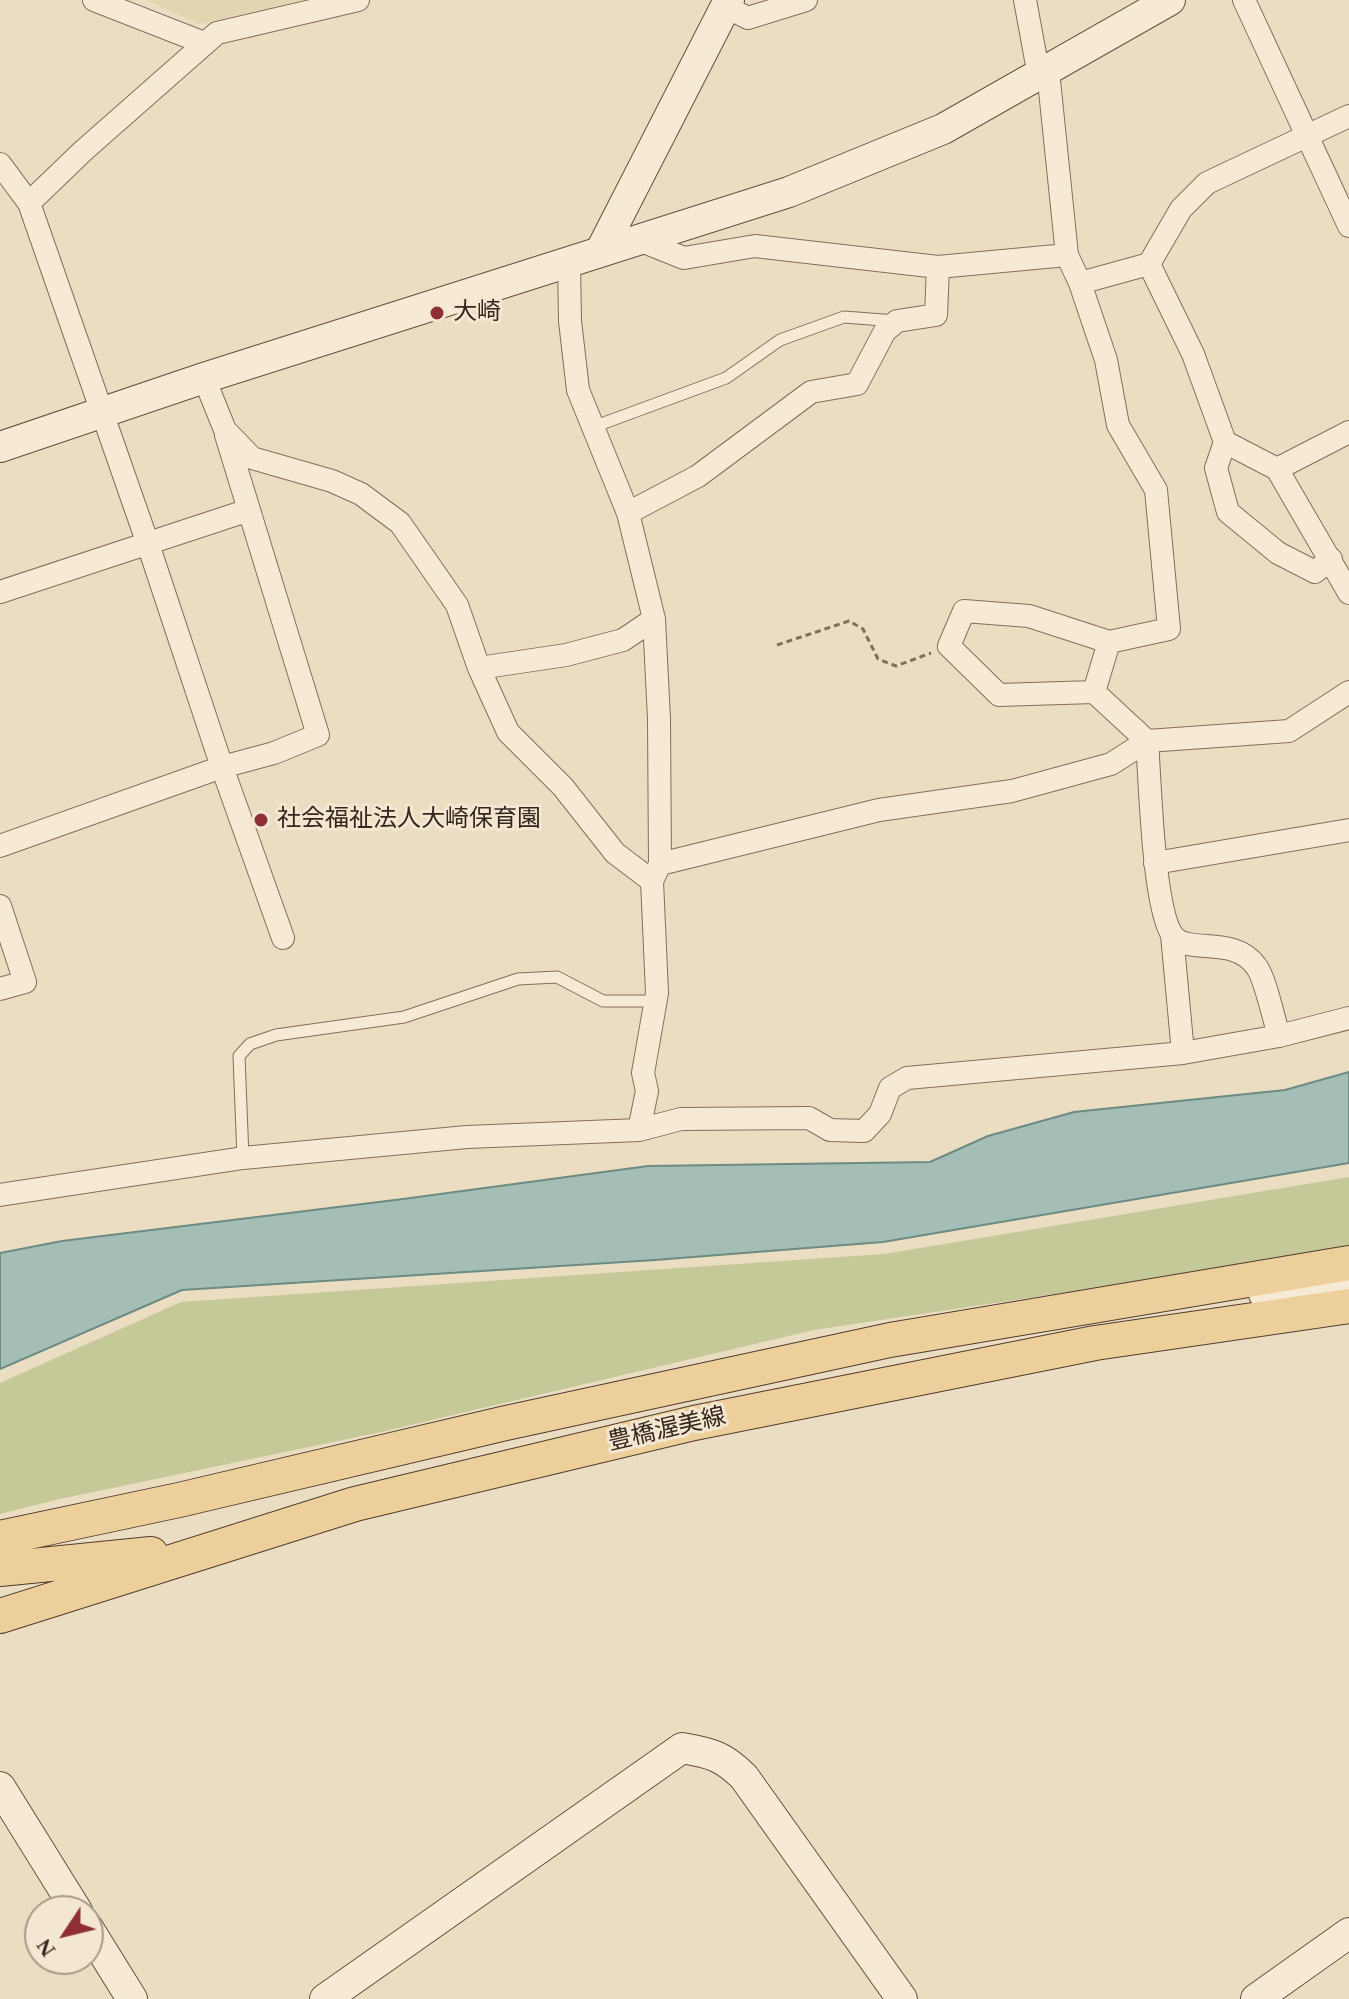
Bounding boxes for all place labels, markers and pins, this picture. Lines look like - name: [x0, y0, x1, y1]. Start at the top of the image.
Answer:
- place label: 大崎: [453, 299, 501, 327]
- marker: 大崎: [428, 304, 446, 322]
- place label: 社会福祉法人大崎保育園: [277, 806, 541, 834]
- marker: 社会福祉法人大崎保育園: [252, 811, 270, 829]

